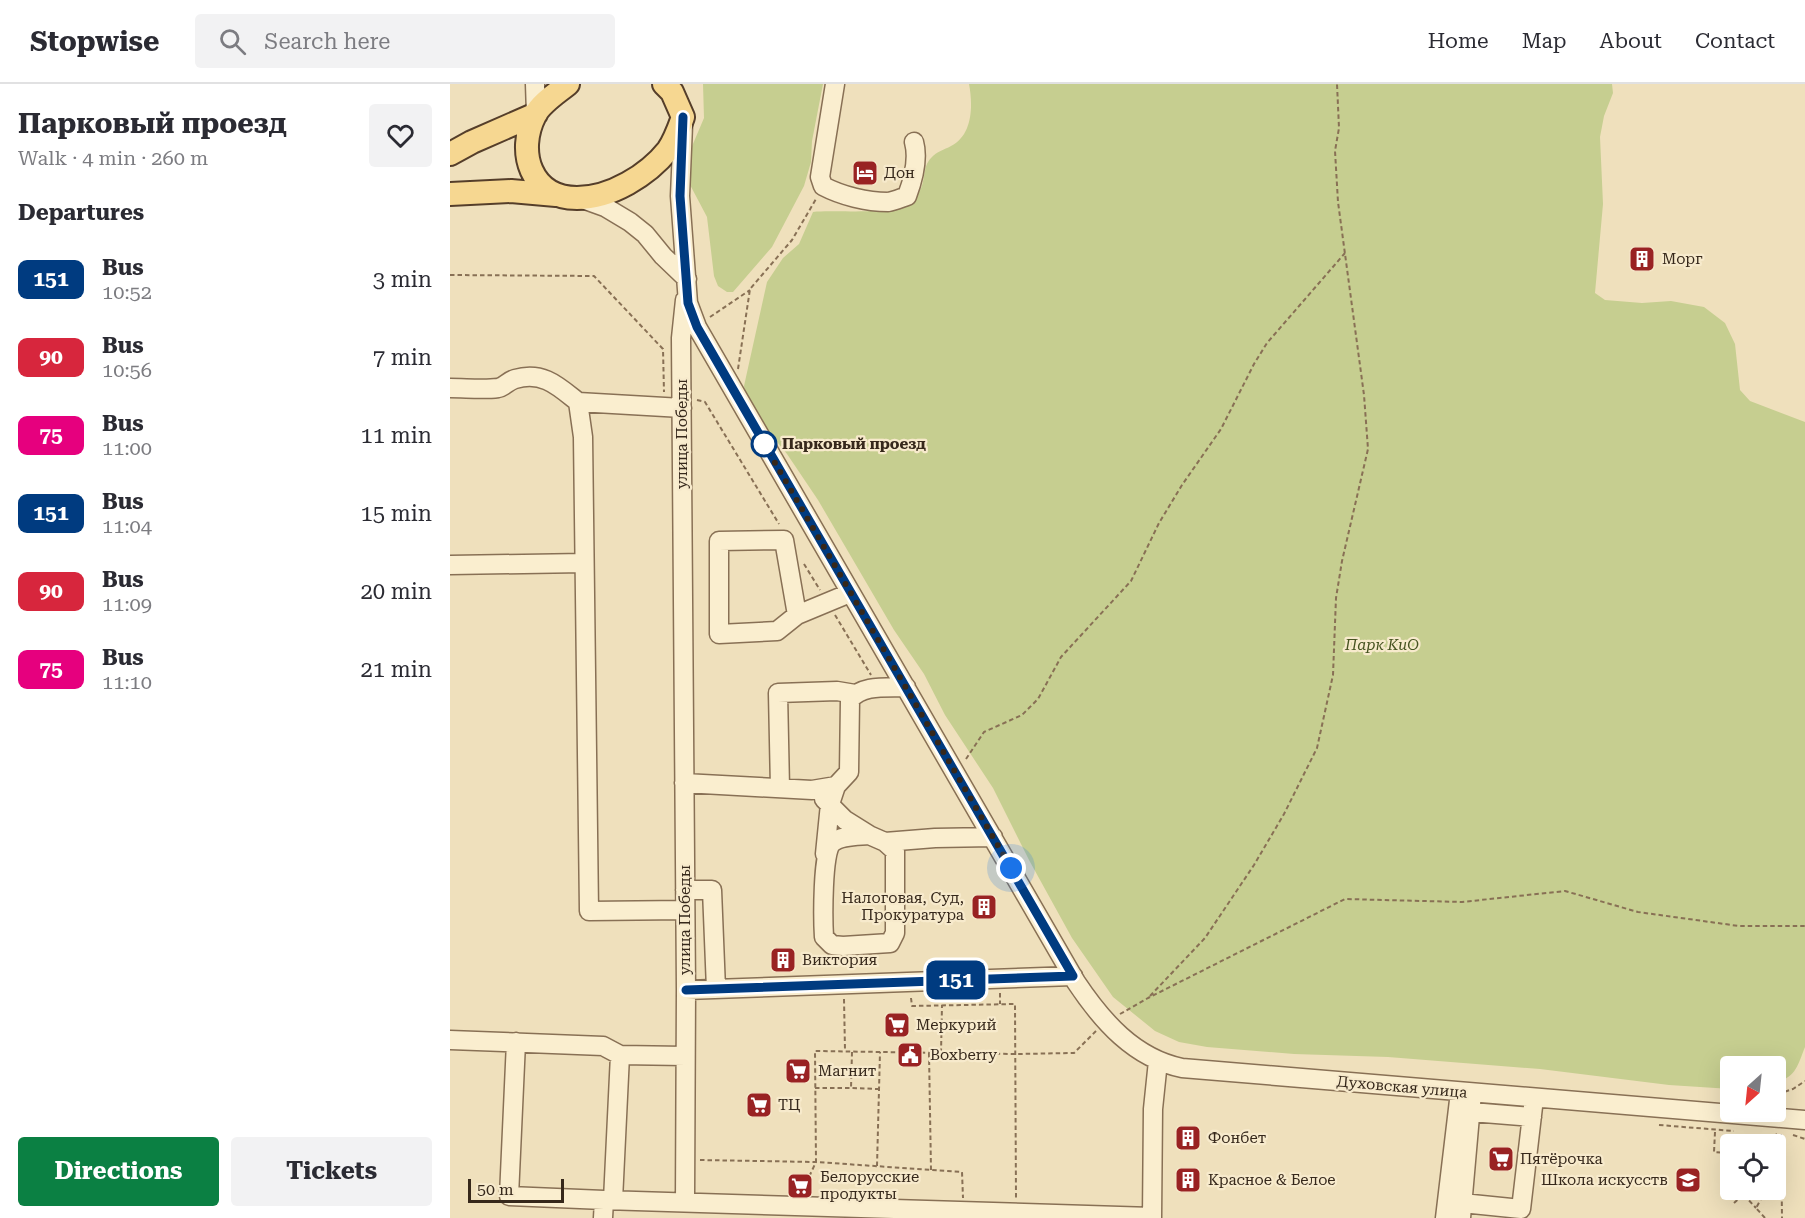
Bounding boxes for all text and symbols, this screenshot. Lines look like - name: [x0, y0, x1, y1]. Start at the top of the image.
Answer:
- search box: [195, 14, 615, 68]
- text: Stopwise: [30, 25, 159, 58]
- icon: search: [216, 25, 249, 58]
- text: Search here: [264, 29, 390, 54]
- text: Home: [1428, 29, 1489, 53]
- text: Map: [1522, 29, 1567, 53]
- text: About: [1600, 29, 1662, 53]
- text: Contact: [1695, 29, 1775, 53]
- button: heart: [369, 104, 432, 167]
- text: Парковый проезд: [18, 107, 287, 140]
- text: Walk · 4 min · 260 m: [18, 146, 208, 170]
- hotel icon: Дон: [850, 158, 880, 188]
- place label: Дон: [884, 164, 915, 182]
- text: Departures: [18, 200, 144, 225]
- building icon: Морг: [1627, 244, 1657, 274]
- place label: Морг: [1662, 250, 1703, 268]
- text: Bus: [102, 255, 144, 280]
- text: 151: [33, 267, 69, 291]
- text: 3 min: [373, 267, 432, 292]
- text: 10:52: [102, 280, 152, 304]
- text: Bus: [102, 333, 144, 358]
- text: 90: [39, 345, 63, 369]
- text: 7 min: [373, 345, 432, 370]
- text: 10:56: [102, 358, 152, 382]
- street label: улица Победы: [673, 379, 691, 489]
- text: Bus: [102, 411, 144, 436]
- text: 75: [39, 423, 63, 447]
- text: 11 min: [361, 423, 432, 448]
- marker: Парковый проезд: [751, 431, 777, 457]
- place label: Парковый проезд: [782, 435, 926, 453]
- text: 11:00: [102, 436, 152, 460]
- text: Bus: [102, 489, 144, 514]
- text: 151: [33, 501, 69, 525]
- text: 15 min: [361, 501, 432, 526]
- text: 11:04: [102, 514, 152, 538]
- text: Bus: [102, 567, 144, 592]
- text: 90: [39, 579, 63, 603]
- text: 20 min: [361, 579, 432, 604]
- text: 11:09: [102, 592, 152, 616]
- park label: Парк КиО: [1344, 636, 1419, 654]
- text: Bus: [102, 645, 144, 670]
- text: 75: [39, 657, 63, 681]
- text: 21 min: [361, 657, 432, 682]
- text: 11:10: [102, 670, 152, 694]
- your location: [996, 853, 1026, 883]
- street label: улица Победы: [676, 865, 694, 975]
- place label: Налоговая, Суд, Прокуратура: [841, 889, 964, 924]
- building icon: Налоговая, Суд, Прокуратура: [969, 892, 999, 922]
- building icon: Виктория: [768, 945, 798, 975]
- place label: Виктория: [802, 951, 877, 969]
- line badge: 151: [922, 960, 990, 1000]
- text: 151: [938, 968, 974, 992]
- supermarket icon: Меркурий: [882, 1010, 912, 1040]
- place label: Меркурий: [916, 1016, 996, 1034]
- public building icon: Boxberry: [895, 1040, 925, 1070]
- place label: Boxberry: [930, 1046, 997, 1064]
- supermarket icon: Магнит: [783, 1056, 813, 1086]
- north arrow: [1720, 1056, 1786, 1122]
- map controls: [1720, 1056, 1786, 1200]
- place label: Магнит: [818, 1062, 876, 1080]
- street label: Духовская улица: [1336, 1072, 1468, 1102]
- supermarket icon: ТЦ: [744, 1090, 774, 1120]
- place label: ТЦ: [778, 1096, 800, 1114]
- building icon: Фонбет: [1173, 1123, 1203, 1153]
- place label: Фонбет: [1208, 1129, 1266, 1147]
- button: locate: [1720, 1134, 1786, 1200]
- button: Directions: [18, 1137, 219, 1206]
- button: Tickets: [231, 1137, 432, 1206]
- supermarket icon: Пятёрочка: [1486, 1144, 1516, 1174]
- place label: Пятёрочка: [1520, 1150, 1603, 1168]
- building icon: Красное & Белое: [1173, 1165, 1203, 1195]
- school or university icon: Школа искусств: [1673, 1165, 1703, 1195]
- place label: Белорусские продукты: [820, 1168, 919, 1203]
- supermarket icon: Белорусские продукты: [785, 1171, 815, 1201]
- place label: Красное & Белое: [1208, 1171, 1336, 1189]
- place label: Школа искусств: [1541, 1171, 1668, 1189]
- scale bar: [468, 1176, 564, 1204]
- text: 50 m: [477, 1180, 514, 1199]

